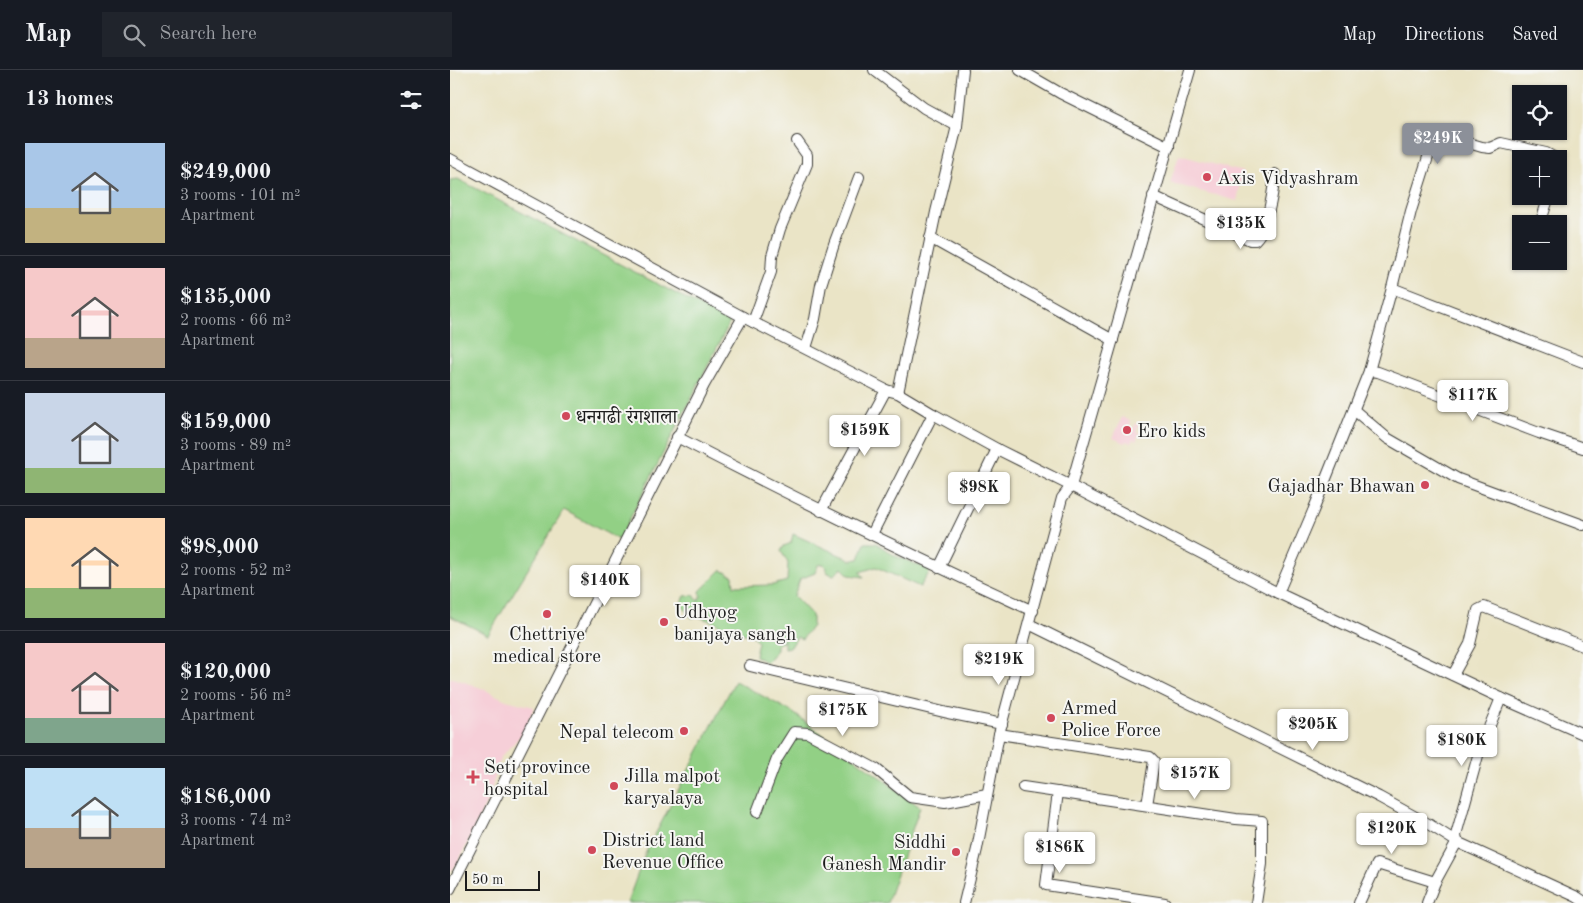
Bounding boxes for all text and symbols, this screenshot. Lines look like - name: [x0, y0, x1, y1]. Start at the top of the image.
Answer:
- search box: [102, 12, 452, 57]
- icon: search: [120, 21, 148, 49]
- text: Map: [25, 23, 72, 47]
- text: Search here: [160, 25, 257, 44]
- text: Map: [1343, 26, 1376, 44]
- text: Directions: [1404, 26, 1484, 44]
- text: Saved: [1512, 26, 1558, 44]
- map controls: [1512, 85, 1567, 270]
- button: locate: [1512, 85, 1567, 140]
- icon: filters: [397, 86, 425, 114]
- text: 13 homes: [25, 89, 113, 110]
- pin: $249K: [1403, 122, 1473, 165]
- text: $249K: [1413, 131, 1463, 147]
- button: +: [1512, 150, 1567, 205]
- text: $249,000: [180, 162, 271, 183]
- icon: home: [65, 163, 125, 223]
- place label: Axis Vidyashram: [1217, 170, 1359, 189]
- marker: Axis Vidyashram: [1201, 171, 1213, 183]
- text: 3 rooms · 101 m²: [180, 188, 300, 204]
- text: Apartment: [180, 208, 255, 224]
- pin: $135K: [1206, 208, 1276, 250]
- button: −: [1512, 215, 1567, 270]
- text: $135K: [1216, 216, 1266, 232]
- text: $135,000: [180, 287, 271, 308]
- icon: home: [65, 288, 125, 348]
- text: 2 rooms · 66 m²: [180, 313, 291, 329]
- text: Apartment: [180, 333, 255, 349]
- pin: $117K: [1438, 380, 1508, 422]
- text: $117K: [1448, 388, 1498, 404]
- place label: धनगढी रंगशाला: [576, 406, 678, 428]
- marker: धनगढी रंगशाला: [560, 410, 572, 422]
- text: $159,000: [180, 412, 271, 433]
- icon: home: [65, 413, 125, 473]
- pin: $159K: [830, 414, 900, 457]
- text: $159K: [840, 423, 890, 439]
- place label: Ero kids: [1137, 423, 1206, 442]
- marker: Ero kids: [1121, 424, 1133, 436]
- text: 3 rooms · 89 m²: [180, 438, 291, 454]
- text: Apartment: [180, 458, 255, 474]
- pin: $98K: [949, 472, 1009, 514]
- place label: Gajadhar Bhawan: [1268, 478, 1415, 497]
- marker: Gajadhar Bhawan: [1419, 479, 1431, 491]
- text: $98K: [959, 480, 999, 496]
- text: $98,000: [180, 537, 259, 558]
- icon: home: [65, 538, 125, 598]
- text: 2 rooms · 52 m²: [180, 563, 291, 579]
- pin: $140K: [570, 564, 640, 607]
- text: $140K: [580, 573, 630, 589]
- text: Apartment: [180, 583, 255, 599]
- place label: Udhyog banijaya sangh: [674, 604, 796, 645]
- marker: Chettriye medical store: [541, 608, 553, 620]
- marker: Udhyog banijaya sangh: [658, 616, 670, 628]
- place label: Chettriye medical store: [493, 626, 601, 667]
- pin: $219K: [964, 644, 1034, 686]
- text: $219K: [974, 652, 1024, 668]
- text: $120,000: [180, 662, 271, 683]
- icon: home: [65, 663, 125, 723]
- text: 2 rooms · 56 m²: [180, 688, 291, 704]
- pin: $175K: [808, 694, 878, 737]
- place label: Armed Police Force: [1061, 700, 1161, 741]
- text: $175K: [818, 703, 868, 719]
- text: Apartment: [180, 708, 255, 724]
- pin: $205K: [1278, 708, 1348, 751]
- marker: Armed Police Force: [1045, 712, 1057, 724]
- text: $205K: [1288, 717, 1338, 733]
- place label: Nepal telecom: [559, 724, 674, 743]
- pin: $180K: [1427, 724, 1497, 767]
- marker: Nepal telecom: [678, 725, 690, 737]
- text: $180K: [1437, 733, 1487, 749]
- pin: $157K: [1160, 758, 1230, 800]
- place label: Seti province hospital: [484, 759, 590, 800]
- text: $157K: [1170, 766, 1220, 782]
- place label: Jilla malpot karyalaya: [624, 768, 720, 809]
- marker: Seti province hospital: [466, 770, 480, 784]
- marker: Jilla malpot karyalaya: [608, 780, 620, 792]
- text: $186,000: [180, 787, 271, 808]
- icon: home: [65, 788, 125, 848]
- pin: $120K: [1357, 812, 1427, 855]
- text: 3 rooms · 74 m²: [180, 813, 291, 829]
- text: $120K: [1367, 821, 1417, 837]
- place label: District land Revenue Office: [602, 832, 723, 873]
- pin: $186K: [1025, 832, 1095, 874]
- text: Apartment: [180, 833, 255, 849]
- place label: Siddhi Ganesh Mandir: [822, 834, 946, 875]
- text: $186K: [1035, 840, 1085, 856]
- marker: District land Revenue Office: [586, 844, 598, 856]
- marker: Siddhi Ganesh Mandir: [950, 846, 962, 858]
- scale bar: [465, 868, 540, 891]
- text: 50 m: [472, 873, 503, 887]

